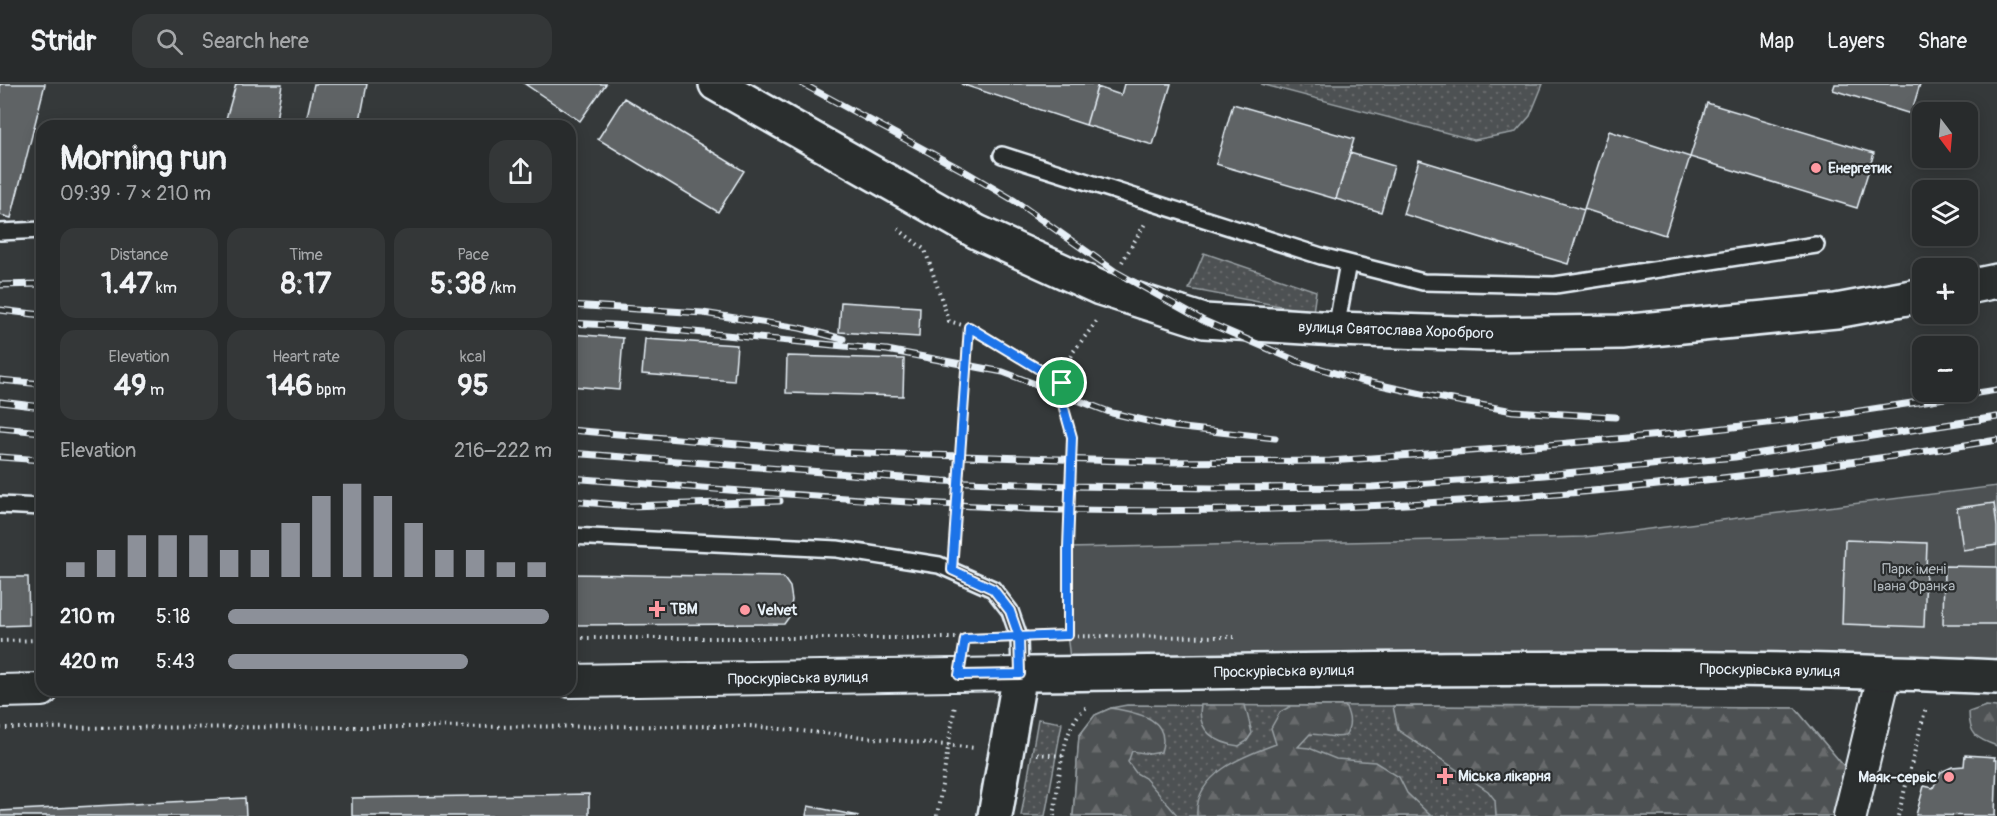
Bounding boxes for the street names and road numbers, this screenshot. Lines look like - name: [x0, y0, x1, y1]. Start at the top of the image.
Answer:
- street label: вулиця Святослава Хороброго: [1298, 318, 1494, 343]
- street label: Проскурівська вулиця: [1700, 660, 1840, 681]
- street label: Проскурівська вулиця: [1214, 661, 1354, 682]
- street label: Проскурівська вулиця: [728, 668, 868, 689]

